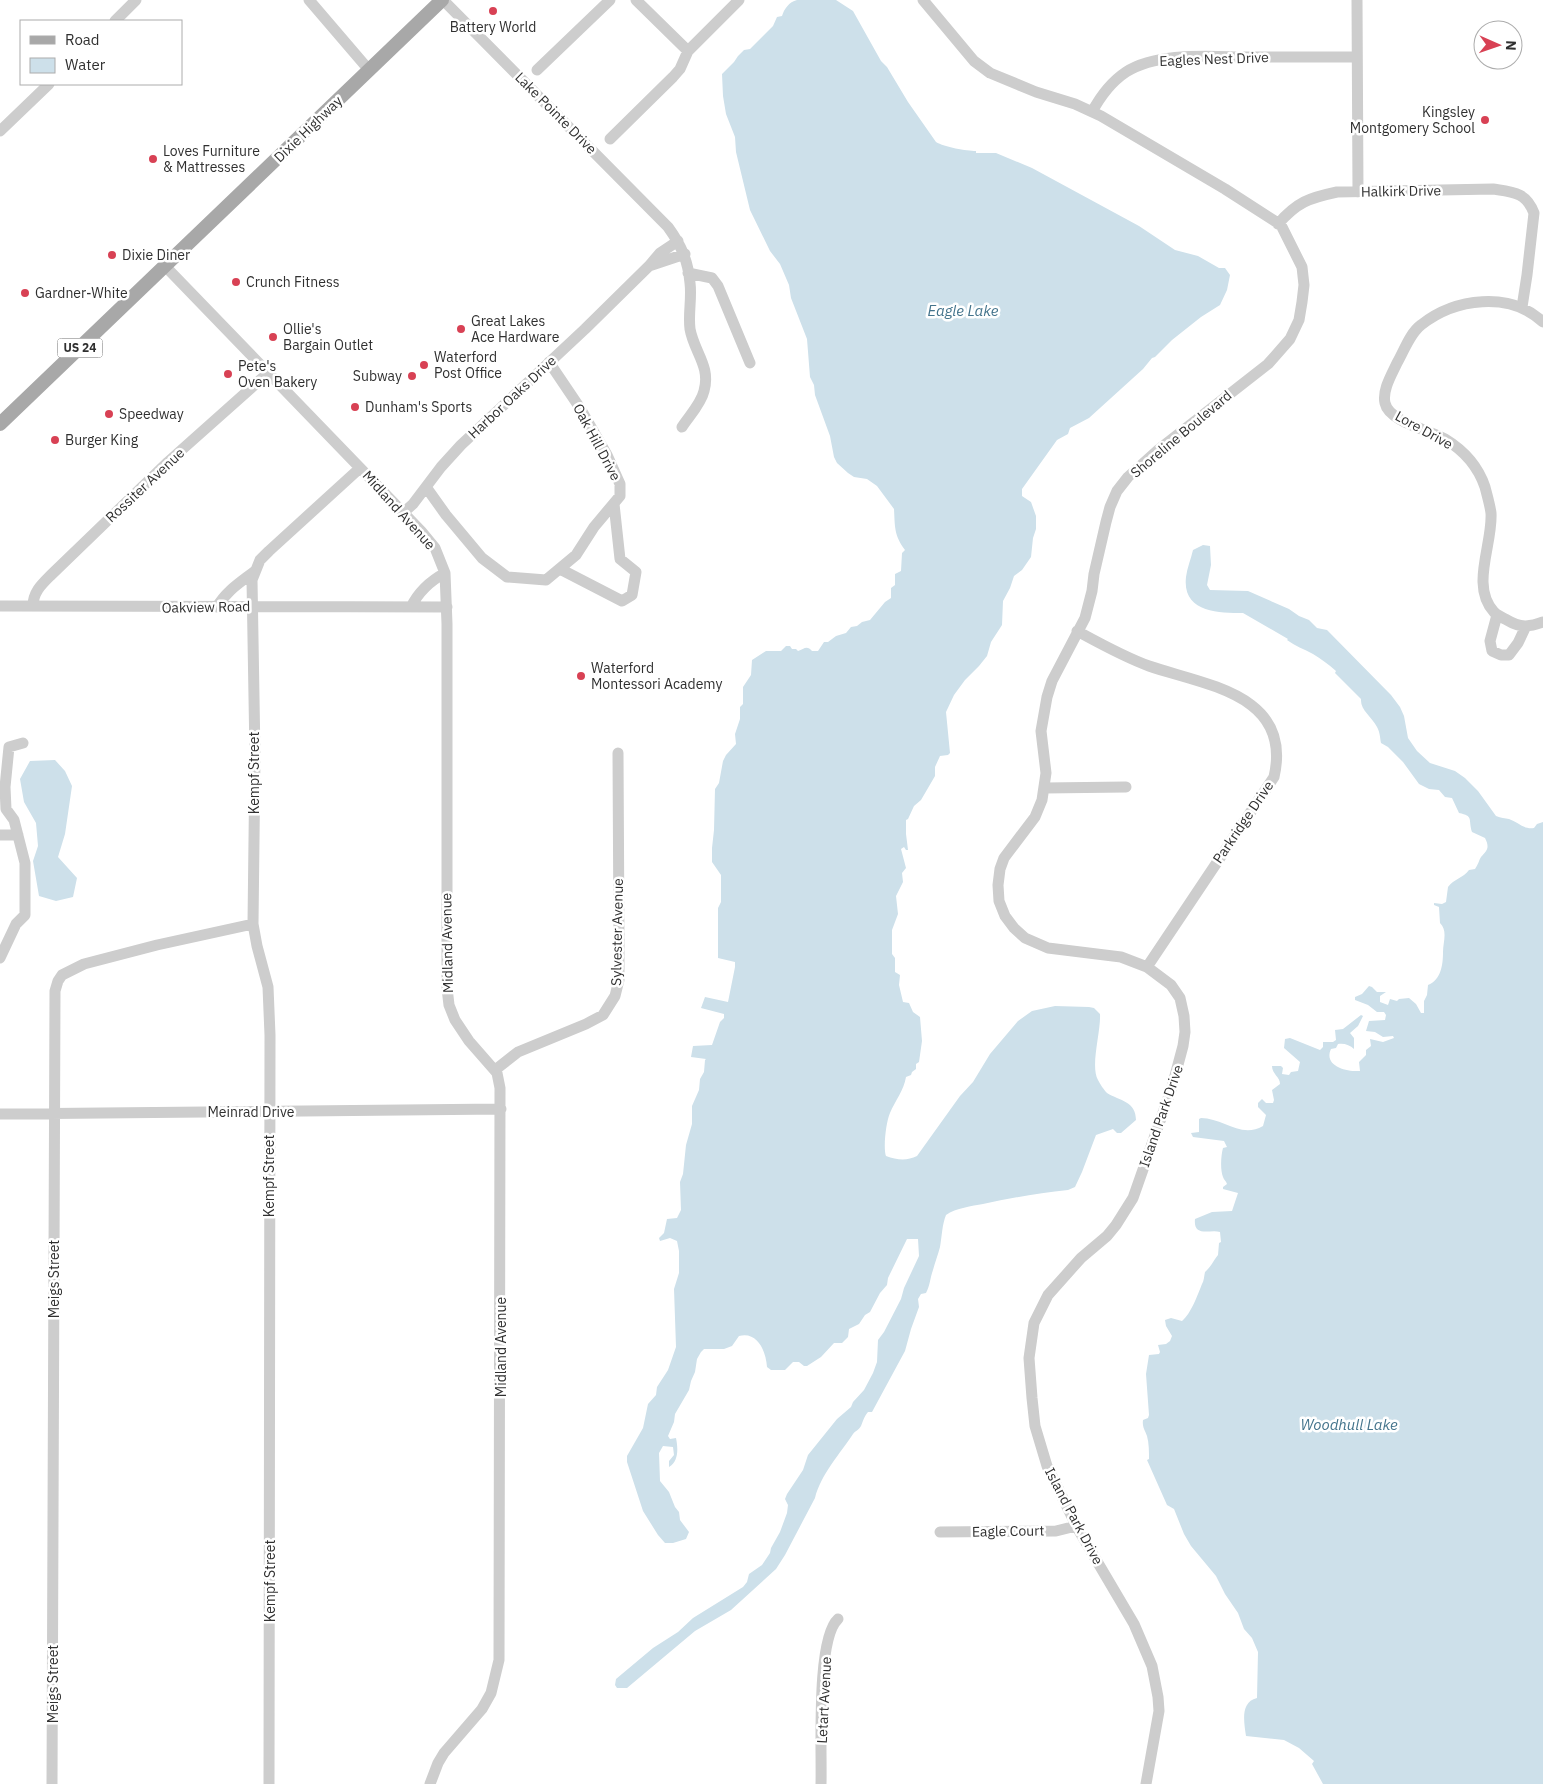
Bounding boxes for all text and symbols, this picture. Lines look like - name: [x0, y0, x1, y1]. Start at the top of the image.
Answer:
- marker: Battery World: [487, 5, 499, 17]
- place label: Battery World: [450, 18, 536, 36]
- legend: [20, 20, 182, 85]
- north arrow: [1473, 20, 1523, 70]
- text: Road: [65, 30, 100, 49]
- text: N: [1502, 40, 1520, 51]
- street label: Eagles Nest Drive: [1159, 48, 1269, 70]
- text: Water: [65, 55, 106, 74]
- street label: Lake Pointe Drive: [511, 68, 601, 158]
- street label: Dixie Highway: [270, 92, 346, 166]
- place label: Kingsley Montgomery School: [1350, 103, 1475, 137]
- marker: Kingsley Montgomery School: [1479, 114, 1491, 126]
- place label: Loves Furniture & Mattresses: [163, 142, 260, 176]
- marker: Loves Furniture & Mattresses: [147, 153, 159, 165]
- street label: Halkirk Drive: [1361, 181, 1442, 201]
- place label: Dixie Diner: [122, 246, 190, 264]
- marker: Dixie Diner: [106, 249, 118, 261]
- place label: Crunch Fitness: [246, 273, 340, 291]
- marker: Crunch Fitness: [230, 276, 242, 288]
- place label: Gardner-White: [35, 284, 128, 302]
- marker: Gardner-White: [19, 287, 31, 299]
- water label: Eagle Lake: [928, 301, 999, 320]
- place label: Great Lakes Ace Hardware: [471, 312, 560, 346]
- place label: Ollie's Bargain Outlet: [283, 320, 373, 354]
- marker: Great Lakes Ace Hardware: [455, 323, 467, 335]
- marker: Ollie's Bargain Outlet: [267, 331, 279, 343]
- road number: US 24: [58, 338, 102, 358]
- place label: Waterford Post Office: [434, 348, 502, 382]
- street label: Harbor Oaks Drive: [464, 351, 560, 443]
- place label: Pete's Oven Bakery: [238, 357, 317, 391]
- marker: Waterford Post Office: [418, 359, 430, 371]
- place label: Subway: [353, 367, 402, 385]
- marker: Pete's Oven Bakery: [222, 368, 234, 380]
- marker: Subway: [406, 370, 418, 382]
- street label: Shoreline Boulevard: [1127, 386, 1235, 482]
- place label: Dunham's Sports: [365, 398, 472, 416]
- street label: Oak Hill Drive: [569, 400, 625, 484]
- marker: Dunham's Sports: [349, 401, 361, 413]
- place label: Speedway: [119, 405, 184, 423]
- street label: Lore Drive: [1392, 407, 1456, 453]
- marker: Speedway: [103, 408, 115, 420]
- place label: Burger King: [65, 431, 139, 449]
- marker: Burger King: [49, 434, 61, 446]
- street label: Rossiter Avenue: [102, 444, 188, 526]
- street label: Midland Avenue: [359, 467, 439, 554]
- street label: Oakview Road: [161, 597, 251, 617]
- place label: Waterford Montessori Academy: [591, 659, 722, 693]
- marker: Waterford Montessori Academy: [575, 670, 587, 682]
- street label: Kempf Street: [245, 732, 263, 814]
- street label: Parkridge Drive: [1209, 777, 1277, 867]
- street label: Sylvester Avenue: [607, 878, 627, 986]
- street label: Midland Avenue: [437, 892, 457, 993]
- street label: Island Park Drive: [1135, 1062, 1187, 1170]
- street label: Meinrad Drive: [208, 1103, 295, 1121]
- street label: Kempf Street: [260, 1135, 278, 1217]
- street label: Meigs Street: [45, 1240, 63, 1318]
- street label: Midland Avenue: [492, 1296, 510, 1397]
- water label: Woodhull Lake: [1300, 1415, 1398, 1434]
- street label: Island Park Drive: [1041, 1464, 1107, 1568]
- street label: Eagle Court: [972, 1521, 1044, 1541]
- street label: Kempf Street: [261, 1540, 279, 1622]
- street label: Meigs Street: [44, 1645, 62, 1723]
- street label: Letart Avenue: [813, 1656, 835, 1744]

